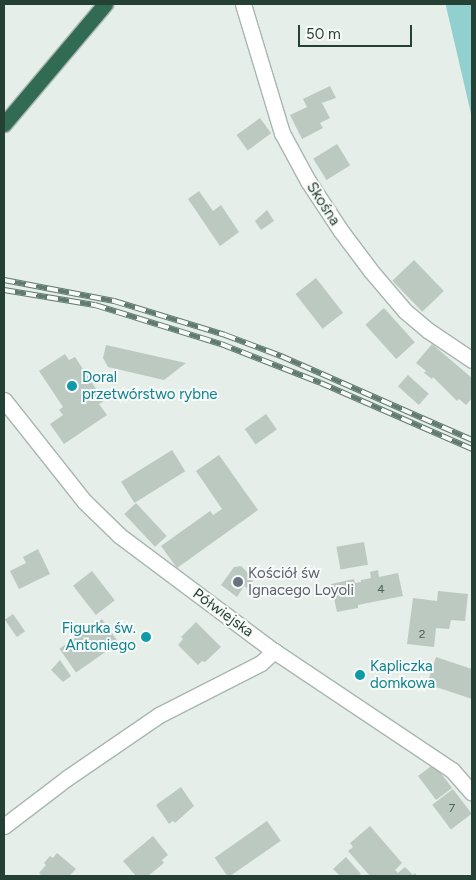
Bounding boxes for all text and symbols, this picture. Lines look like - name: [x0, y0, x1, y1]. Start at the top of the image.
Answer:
- scale bar: [301, 15, 415, 47]
- text: 50 m: [306, 25, 341, 43]
- street label: Skośna: [302, 179, 344, 229]
- place label: Doral przetwórstwo rybne: [82, 368, 217, 403]
- marker: Doral przetwórstwo rybne: [66, 380, 78, 392]
- place label: Kościół św Ignacego Loyoli: [248, 564, 354, 599]
- marker: Kościół św Ignacego Loyoli: [232, 576, 244, 588]
- house number: 4: [377, 583, 385, 597]
- street label: Półwiejska: [189, 585, 257, 641]
- place label: Figurka św. Antoniego: [62, 619, 136, 654]
- house number: 2: [419, 628, 425, 642]
- marker: Figurka św. Antoniego: [140, 631, 152, 643]
- place label: Kapliczka domkowa: [370, 657, 435, 692]
- marker: Kapliczka domkowa: [354, 669, 366, 681]
- house number: 7: [449, 802, 455, 816]

